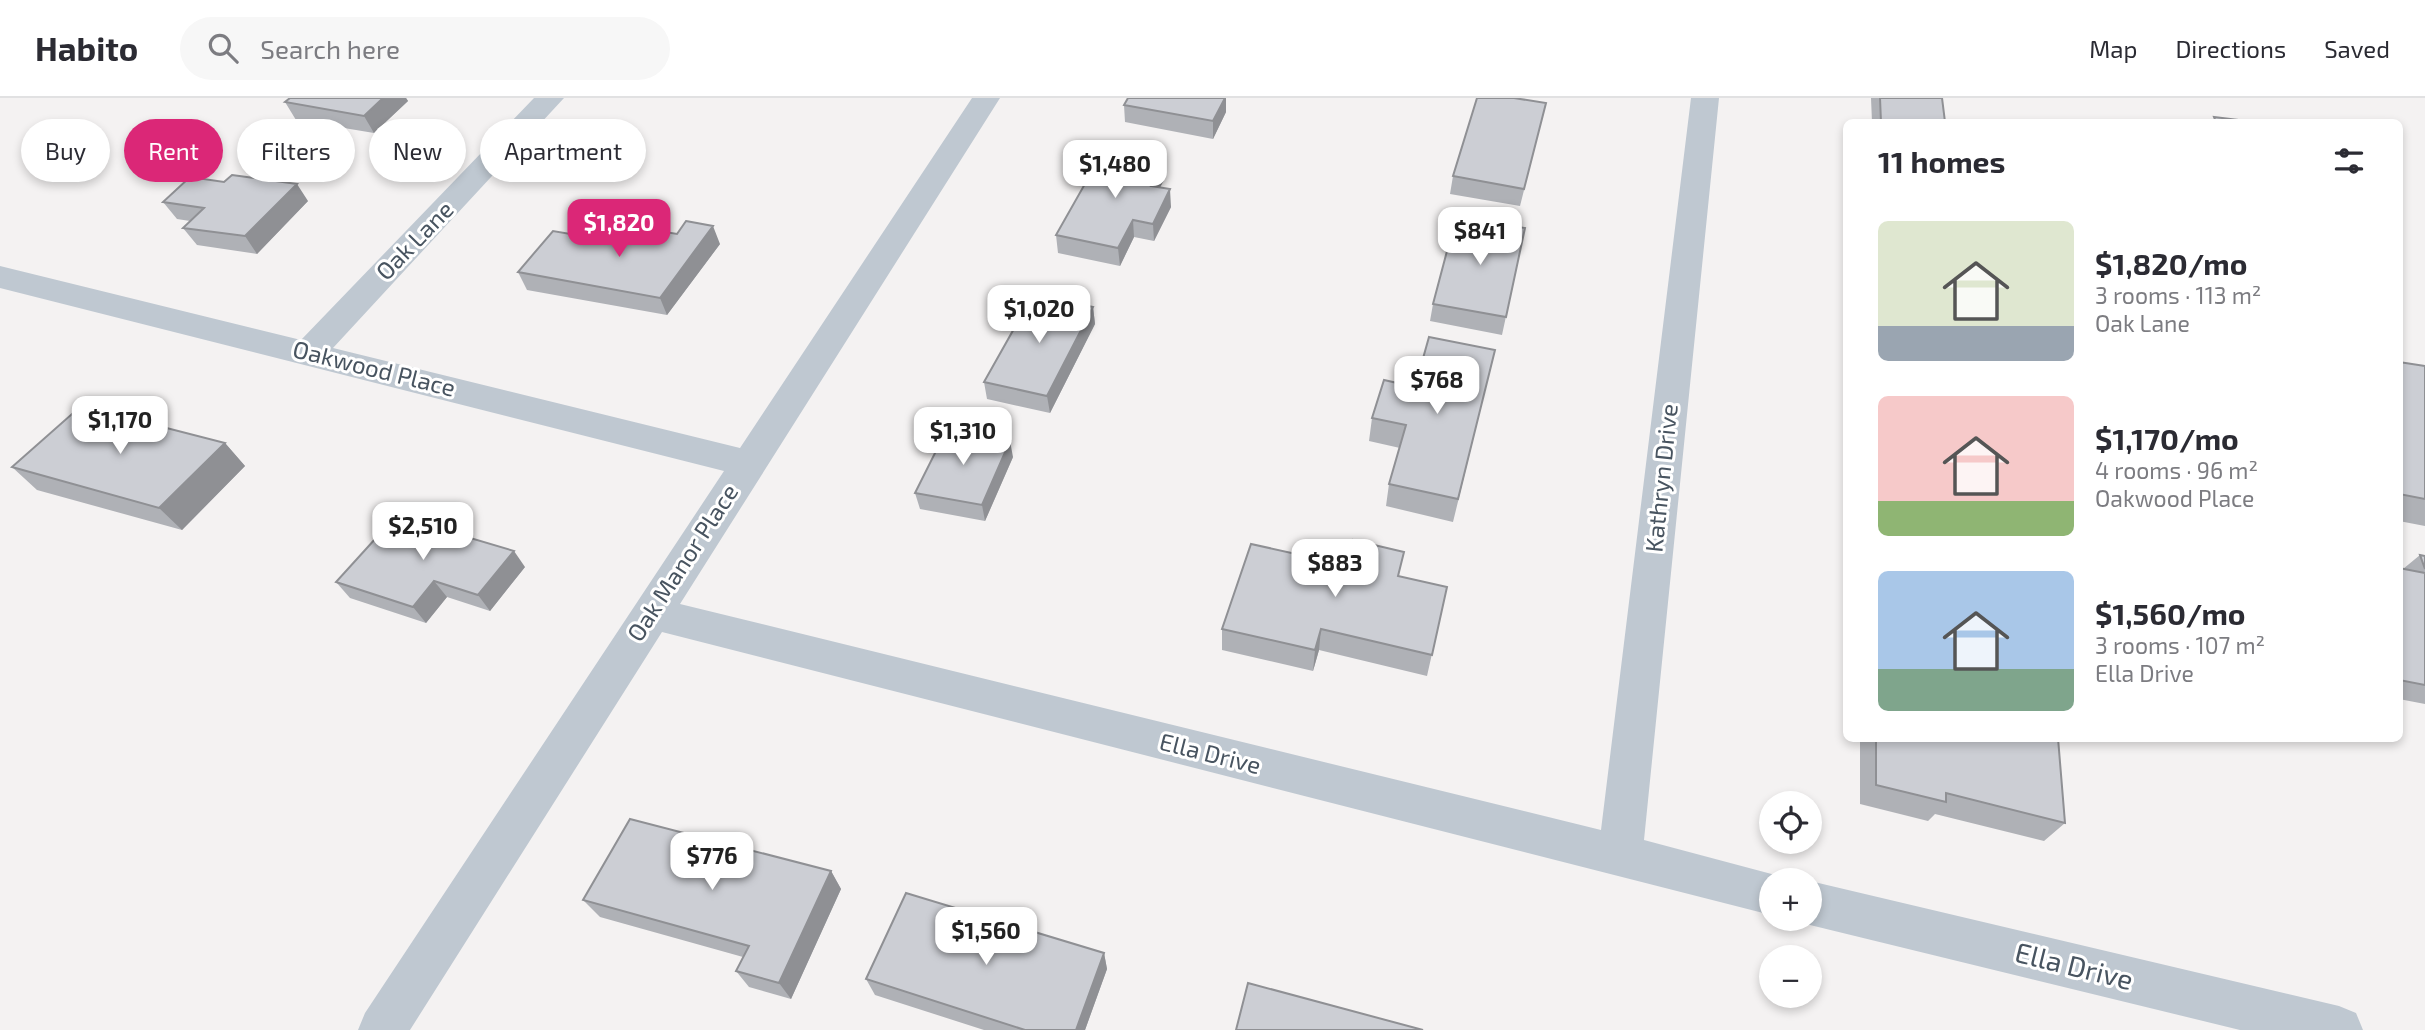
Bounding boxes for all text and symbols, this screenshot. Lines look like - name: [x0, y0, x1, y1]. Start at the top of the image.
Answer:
- search box: [180, 17, 670, 80]
- text: Habito: [35, 28, 138, 68]
- icon: search: [204, 29, 242, 67]
- text: Search here: [260, 33, 400, 64]
- text: Map: [2089, 34, 2137, 63]
- text: Directions: [2175, 34, 2286, 63]
- text: Saved: [2324, 34, 2390, 63]
- chip: Buy: [21, 119, 110, 182]
- chip: Rent: [124, 119, 223, 182]
- chip: Filters: [237, 119, 355, 182]
- chip: New: [369, 119, 466, 182]
- chip: Apartment: [480, 119, 646, 182]
- pin: $1,480: [1058, 140, 1172, 200]
- icon: filters: [2330, 142, 2368, 180]
- text: 11 homes: [1878, 143, 2005, 179]
- text: $1,480: [1079, 149, 1151, 177]
- street label: Oak Lane: [369, 194, 459, 286]
- pin: $1,820: [562, 200, 676, 259]
- text: $1,820: [583, 208, 655, 236]
- pin: $841: [1439, 208, 1521, 267]
- text: $841: [1454, 216, 1506, 244]
- text: $1,820/mo: [2095, 245, 2247, 281]
- icon: home: [1934, 249, 2018, 333]
- text: 3 rooms · 113 m²: [2095, 281, 2261, 309]
- pin: $1,020: [982, 286, 1096, 345]
- text: $1,020: [1003, 294, 1075, 322]
- text: Oak Lane: [2095, 309, 2190, 337]
- street label: Oakwood Place: [290, 333, 459, 402]
- pin: $768: [1396, 356, 1478, 416]
- text: $768: [1410, 365, 1464, 393]
- pin: $1,170: [63, 396, 177, 456]
- street label: Kathryn Drive: [1638, 402, 1683, 553]
- text: $1,170: [88, 405, 152, 433]
- pin: $1,310: [906, 408, 1020, 467]
- text: $1,310: [930, 416, 996, 444]
- text: $1,170/mo: [2095, 420, 2239, 456]
- icon: home: [1934, 424, 2018, 508]
- text: 4 rooms · 96 m²: [2095, 456, 2258, 484]
- street label: Oak Manor Place: [620, 478, 743, 646]
- text: Oakwood Place: [2095, 484, 2254, 512]
- pin: $2,510: [366, 503, 480, 562]
- text: $2,510: [388, 511, 458, 539]
- pin: $883: [1294, 540, 1376, 599]
- text: $883: [1307, 548, 1363, 576]
- text: $1,560/mo: [2095, 595, 2246, 631]
- icon: home: [1934, 599, 2018, 683]
- text: 3 rooms · 107 m²: [2095, 631, 2265, 659]
- text: Ella Drive: [2095, 659, 2194, 687]
- street label: Ella Drive: [1157, 726, 1264, 779]
- map controls: [1759, 791, 1822, 1008]
- button: locate: [1759, 791, 1822, 854]
- pin: $776: [671, 832, 753, 892]
- text: $776: [686, 841, 738, 869]
- button: +: [1759, 868, 1822, 931]
- pin: $1,560: [929, 908, 1043, 967]
- text: $1,560: [951, 916, 1021, 944]
- street label: Ella Drive: [2012, 934, 2137, 996]
- button: −: [1759, 945, 1822, 1008]

